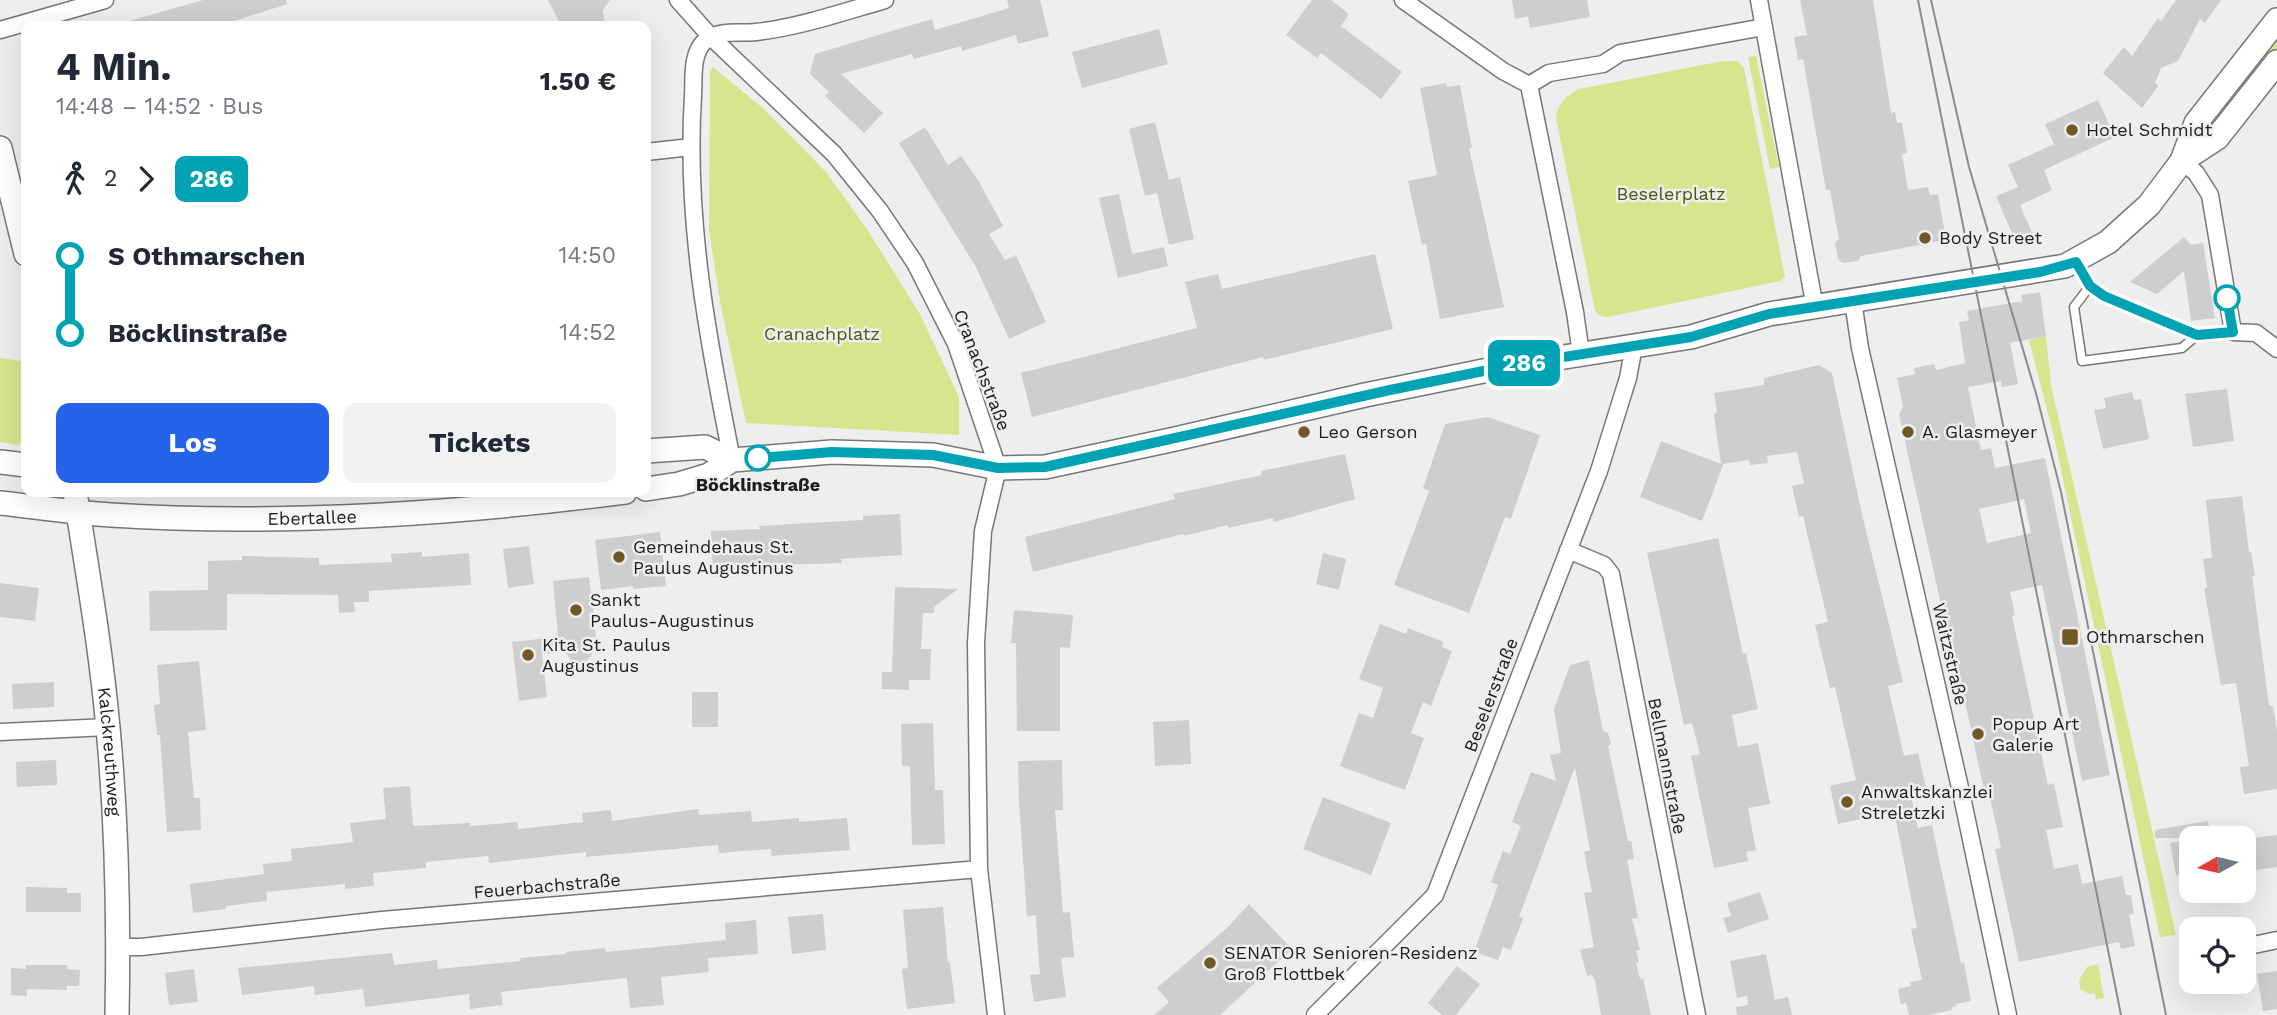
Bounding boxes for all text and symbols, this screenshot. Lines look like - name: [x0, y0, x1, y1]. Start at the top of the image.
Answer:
- text: 4 Min.: [56, 45, 172, 89]
- text: 1.50 €: [540, 66, 616, 96]
- text: 14:48 – 14:52 · Bus: [56, 93, 263, 120]
- place label: Hotel Schmidt: [2086, 119, 2213, 140]
- marker: Hotel Schmidt: [2064, 122, 2080, 138]
- icon: walk: [56, 160, 94, 198]
- icon: forward: [127, 160, 165, 198]
- text: 2: [104, 165, 117, 192]
- text: 286: [189, 165, 234, 193]
- park label: Beselerplatz: [1616, 183, 1726, 204]
- place label: Body Street: [1939, 227, 2042, 248]
- marker: Body Street: [1917, 230, 1933, 246]
- text: S Othmarschen: [108, 241, 305, 271]
- text: 14:50: [558, 242, 616, 269]
- unlabelled marker: [2214, 285, 2240, 311]
- street label: Cranachstraße: [950, 306, 1015, 433]
- text: Böcklinstraße: [108, 318, 288, 348]
- text: 14:52: [559, 319, 616, 346]
- park label: Cranachplatz: [764, 323, 880, 344]
- line badge: 286: [1484, 340, 1564, 386]
- text: 286: [1502, 349, 1546, 377]
- button: Los: [56, 403, 329, 483]
- button: Tickets: [343, 403, 616, 483]
- place label: Leo Gerson: [1318, 421, 1418, 442]
- place label: A. Glasmeyer: [1922, 421, 2037, 442]
- marker: Leo Gerson: [1296, 424, 1312, 440]
- marker: A. Glasmeyer: [1900, 424, 1916, 440]
- marker: Böcklinstraße: [745, 445, 771, 471]
- place label: Böcklinstraße: [696, 474, 820, 495]
- street label: Ebertallee: [267, 505, 357, 529]
- place label: Gemeindehaus St. Paulus Augustinus: [633, 536, 794, 578]
- marker: Gemeindehaus St. Paulus Augustinus: [611, 549, 627, 565]
- place label: Sankt Paulus-Augustinus: [590, 589, 754, 631]
- street label: Waitzstraße: [1929, 601, 1972, 707]
- marker: Sankt Paulus-Augustinus: [568, 602, 584, 618]
- place label: Othmarschen: [2086, 626, 2205, 647]
- marker: Othmarschen: [2060, 627, 2080, 647]
- place label: Kita St. Paulus Augustinus: [542, 634, 670, 676]
- street label: Beselerstraße: [1459, 635, 1522, 755]
- marker: Kita St. Paulus Augustinus: [520, 647, 536, 663]
- street label: Kalckreuthweg: [94, 686, 125, 817]
- street label: Bellmannstraße: [1644, 696, 1691, 836]
- place label: Popup Art Galerie: [1992, 713, 2079, 755]
- marker: Popup Art Galerie: [1970, 726, 1986, 742]
- place label: Anwaltskanzlei Streletzki: [1861, 781, 1993, 823]
- marker: Anwaltskanzlei Streletzki: [1839, 794, 1855, 810]
- north arrow: [2179, 826, 2256, 903]
- map controls: [2179, 826, 2256, 994]
- street label: Feuerbachstraße: [472, 869, 621, 902]
- button: locate: [2179, 917, 2256, 994]
- place label: SENATOR Senioren-Residenz Groß Flottbek: [1224, 942, 1478, 984]
- marker: SENATOR Senioren-Residenz Groß Flottbek: [1202, 955, 1218, 971]

